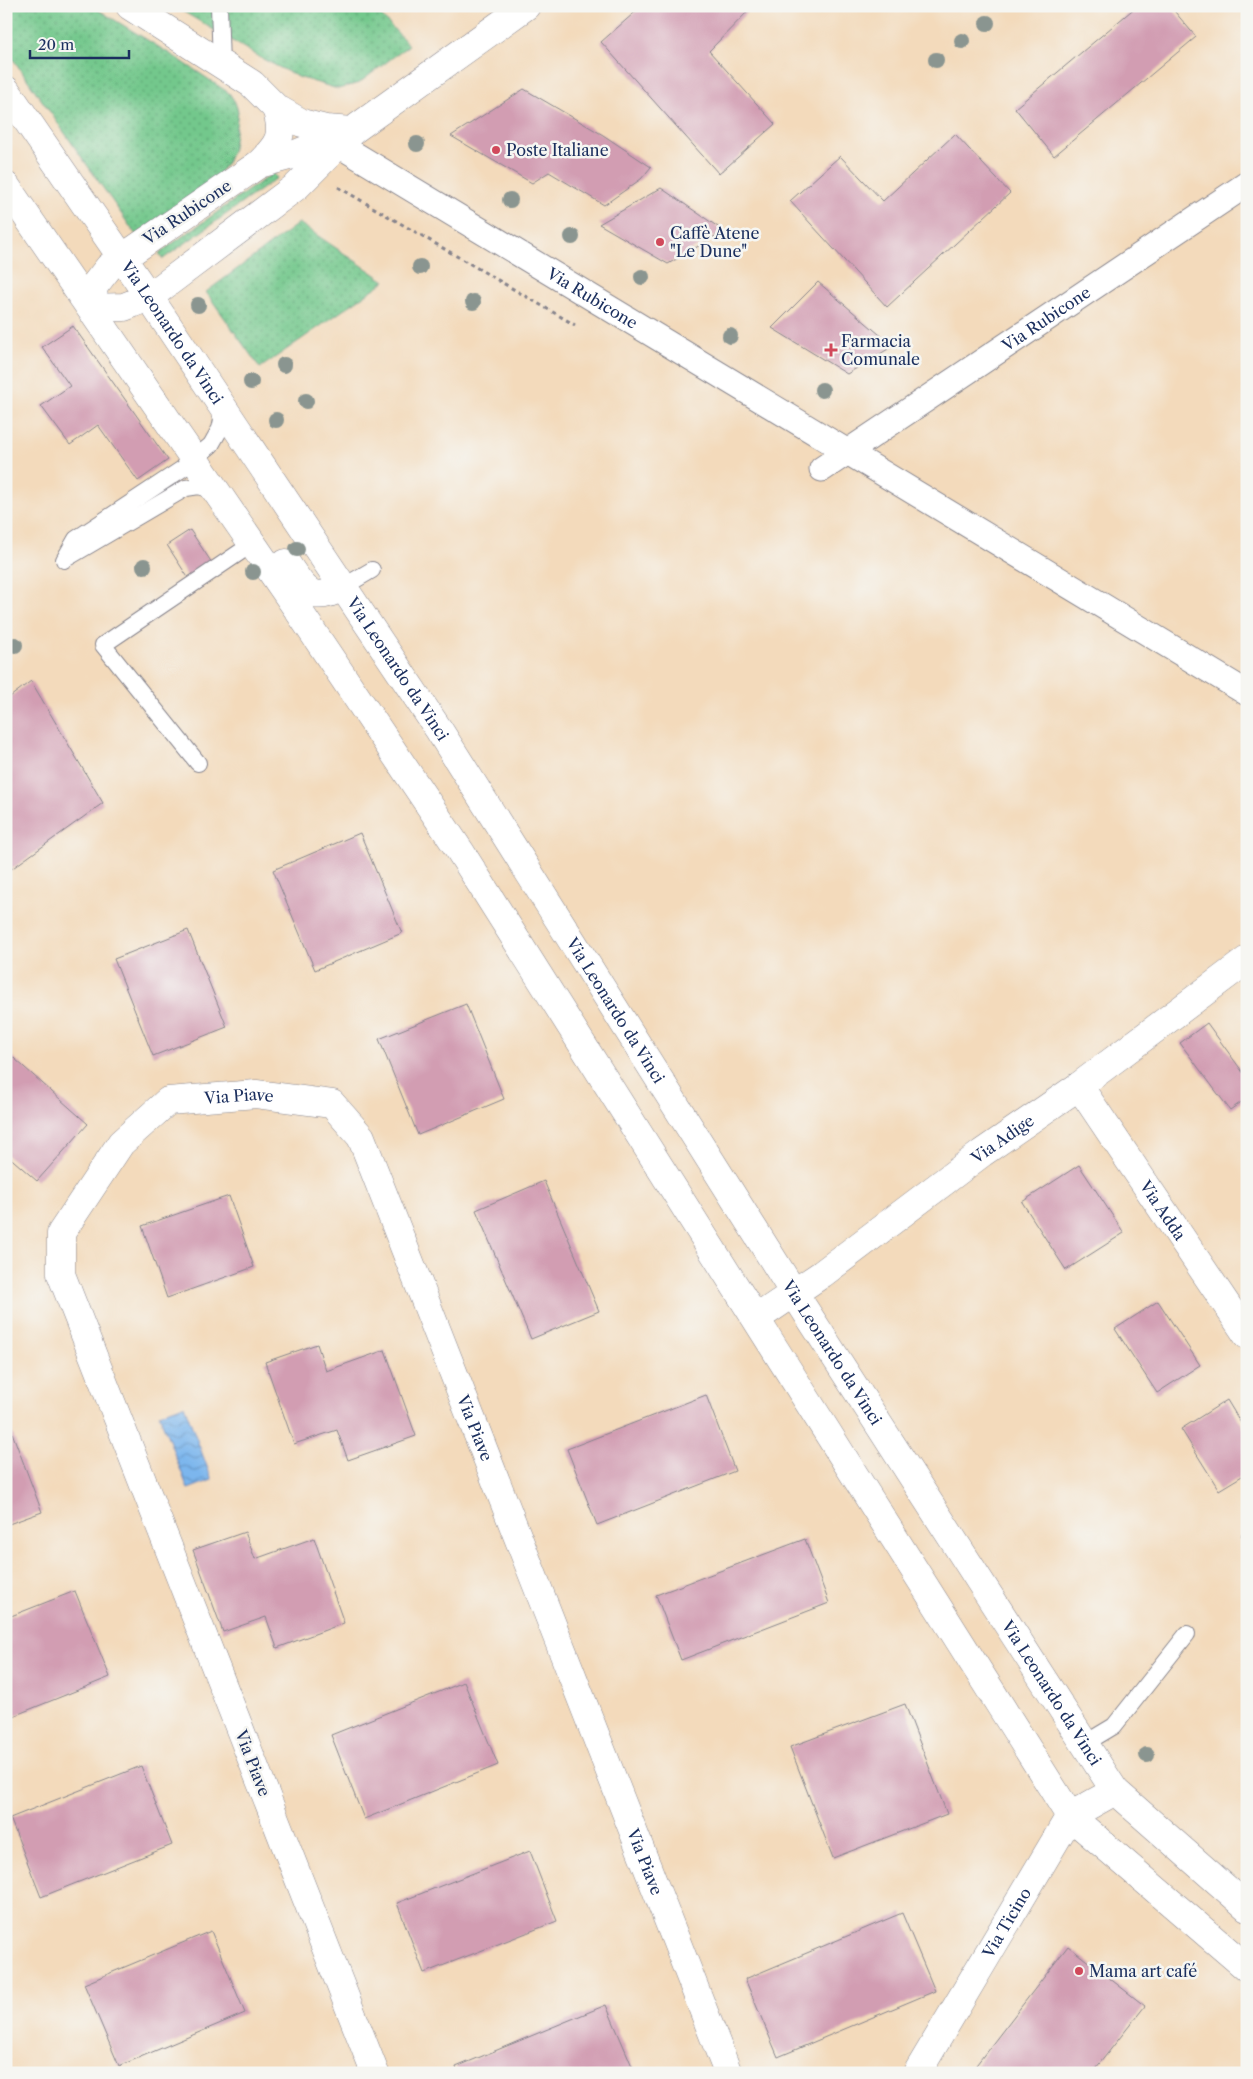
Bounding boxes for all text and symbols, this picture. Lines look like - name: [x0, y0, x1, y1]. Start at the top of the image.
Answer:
- scale bar: [30, 28, 129, 60]
- text: 20 m: [38, 35, 74, 54]
- place label: Poste Italiane: [506, 140, 609, 160]
- marker: Poste Italiane: [490, 144, 502, 156]
- street label: Via Rubicone: [138, 175, 235, 249]
- place label: Caffè Atene "Le Dune": [670, 223, 759, 261]
- marker: Caffè Atene "Le Dune": [654, 236, 666, 248]
- street label: Via Leonardo da Vinci: [116, 256, 228, 408]
- street label: Via Rubicone: [543, 262, 641, 333]
- street label: Via Rubicone: [997, 282, 1094, 356]
- place label: Farmacia Comunale: [841, 331, 920, 369]
- marker: Farmacia Comunale: [825, 344, 837, 356]
- street label: Via Leonardo da Vinci: [342, 592, 453, 744]
- street label: Via Leonardo da Vinci: [562, 933, 669, 1087]
- street label: Via Piave: [203, 1084, 275, 1108]
- street label: Via Adige: [966, 1110, 1038, 1168]
- street label: Via Adda: [1135, 1176, 1190, 1245]
- street label: Via Leonardo da Vinci: [778, 1275, 886, 1429]
- street label: Via Piave: [453, 1391, 497, 1464]
- street label: Via Leonardo da Vinci: [997, 1616, 1106, 1769]
- street label: Via Piave: [231, 1726, 275, 1799]
- street label: Via Piave: [623, 1825, 667, 1898]
- street label: Via Ticino: [977, 1884, 1035, 1962]
- place label: Mama art café: [1089, 1961, 1197, 1981]
- marker: Mama art café: [1073, 1965, 1085, 1977]

